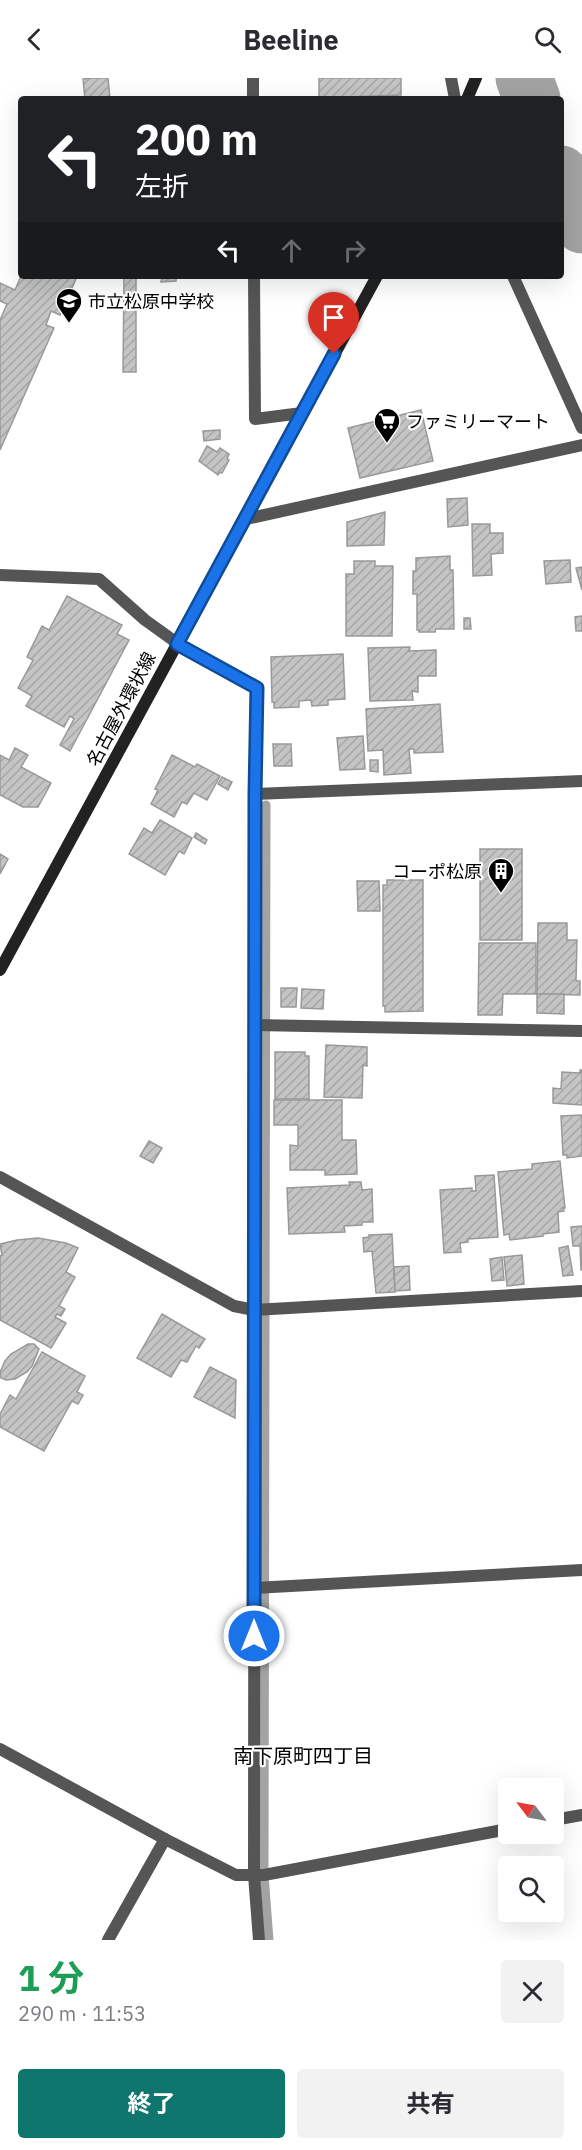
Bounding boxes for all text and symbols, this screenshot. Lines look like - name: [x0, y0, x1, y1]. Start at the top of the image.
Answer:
- text: Beeline: [243, 22, 339, 57]
- icon: back: [18, 23, 51, 56]
- icon: search: [531, 23, 564, 56]
- text: 200 m: [135, 112, 258, 167]
- icon: left: [36, 120, 114, 198]
- text: 左折: [135, 168, 189, 203]
- icon: left: [212, 234, 245, 267]
- icon: ahead: [275, 234, 308, 267]
- icon: right: [338, 234, 371, 267]
- school or university icon: 市立松原中学校: [54, 286, 84, 324]
- place label: 市立松原中学校: [88, 290, 214, 313]
- pin: [308, 292, 359, 354]
- icon: arrive: [317, 301, 350, 334]
- supermarket icon: ファミリーマート: [372, 406, 402, 444]
- place label: ファミリーマート: [406, 410, 550, 433]
- street label: 名古屋外環状線: [81, 648, 161, 770]
- building icon: コーポ松原: [486, 856, 516, 894]
- place label: コーポ松原: [392, 860, 482, 883]
- position arrow: [222, 1604, 286, 1668]
- district label: 南下原町四丁目: [233, 1742, 373, 1769]
- north arrow: [498, 1778, 564, 1844]
- map controls: [498, 1778, 564, 1922]
- button: search: [498, 1856, 564, 1922]
- text: 1 分: [18, 1954, 84, 2001]
- button: close: [501, 1960, 564, 2023]
- text: 290 m · 11:53: [18, 2000, 146, 2027]
- button: 終了: [18, 2069, 285, 2138]
- button: 共有: [297, 2069, 564, 2138]

